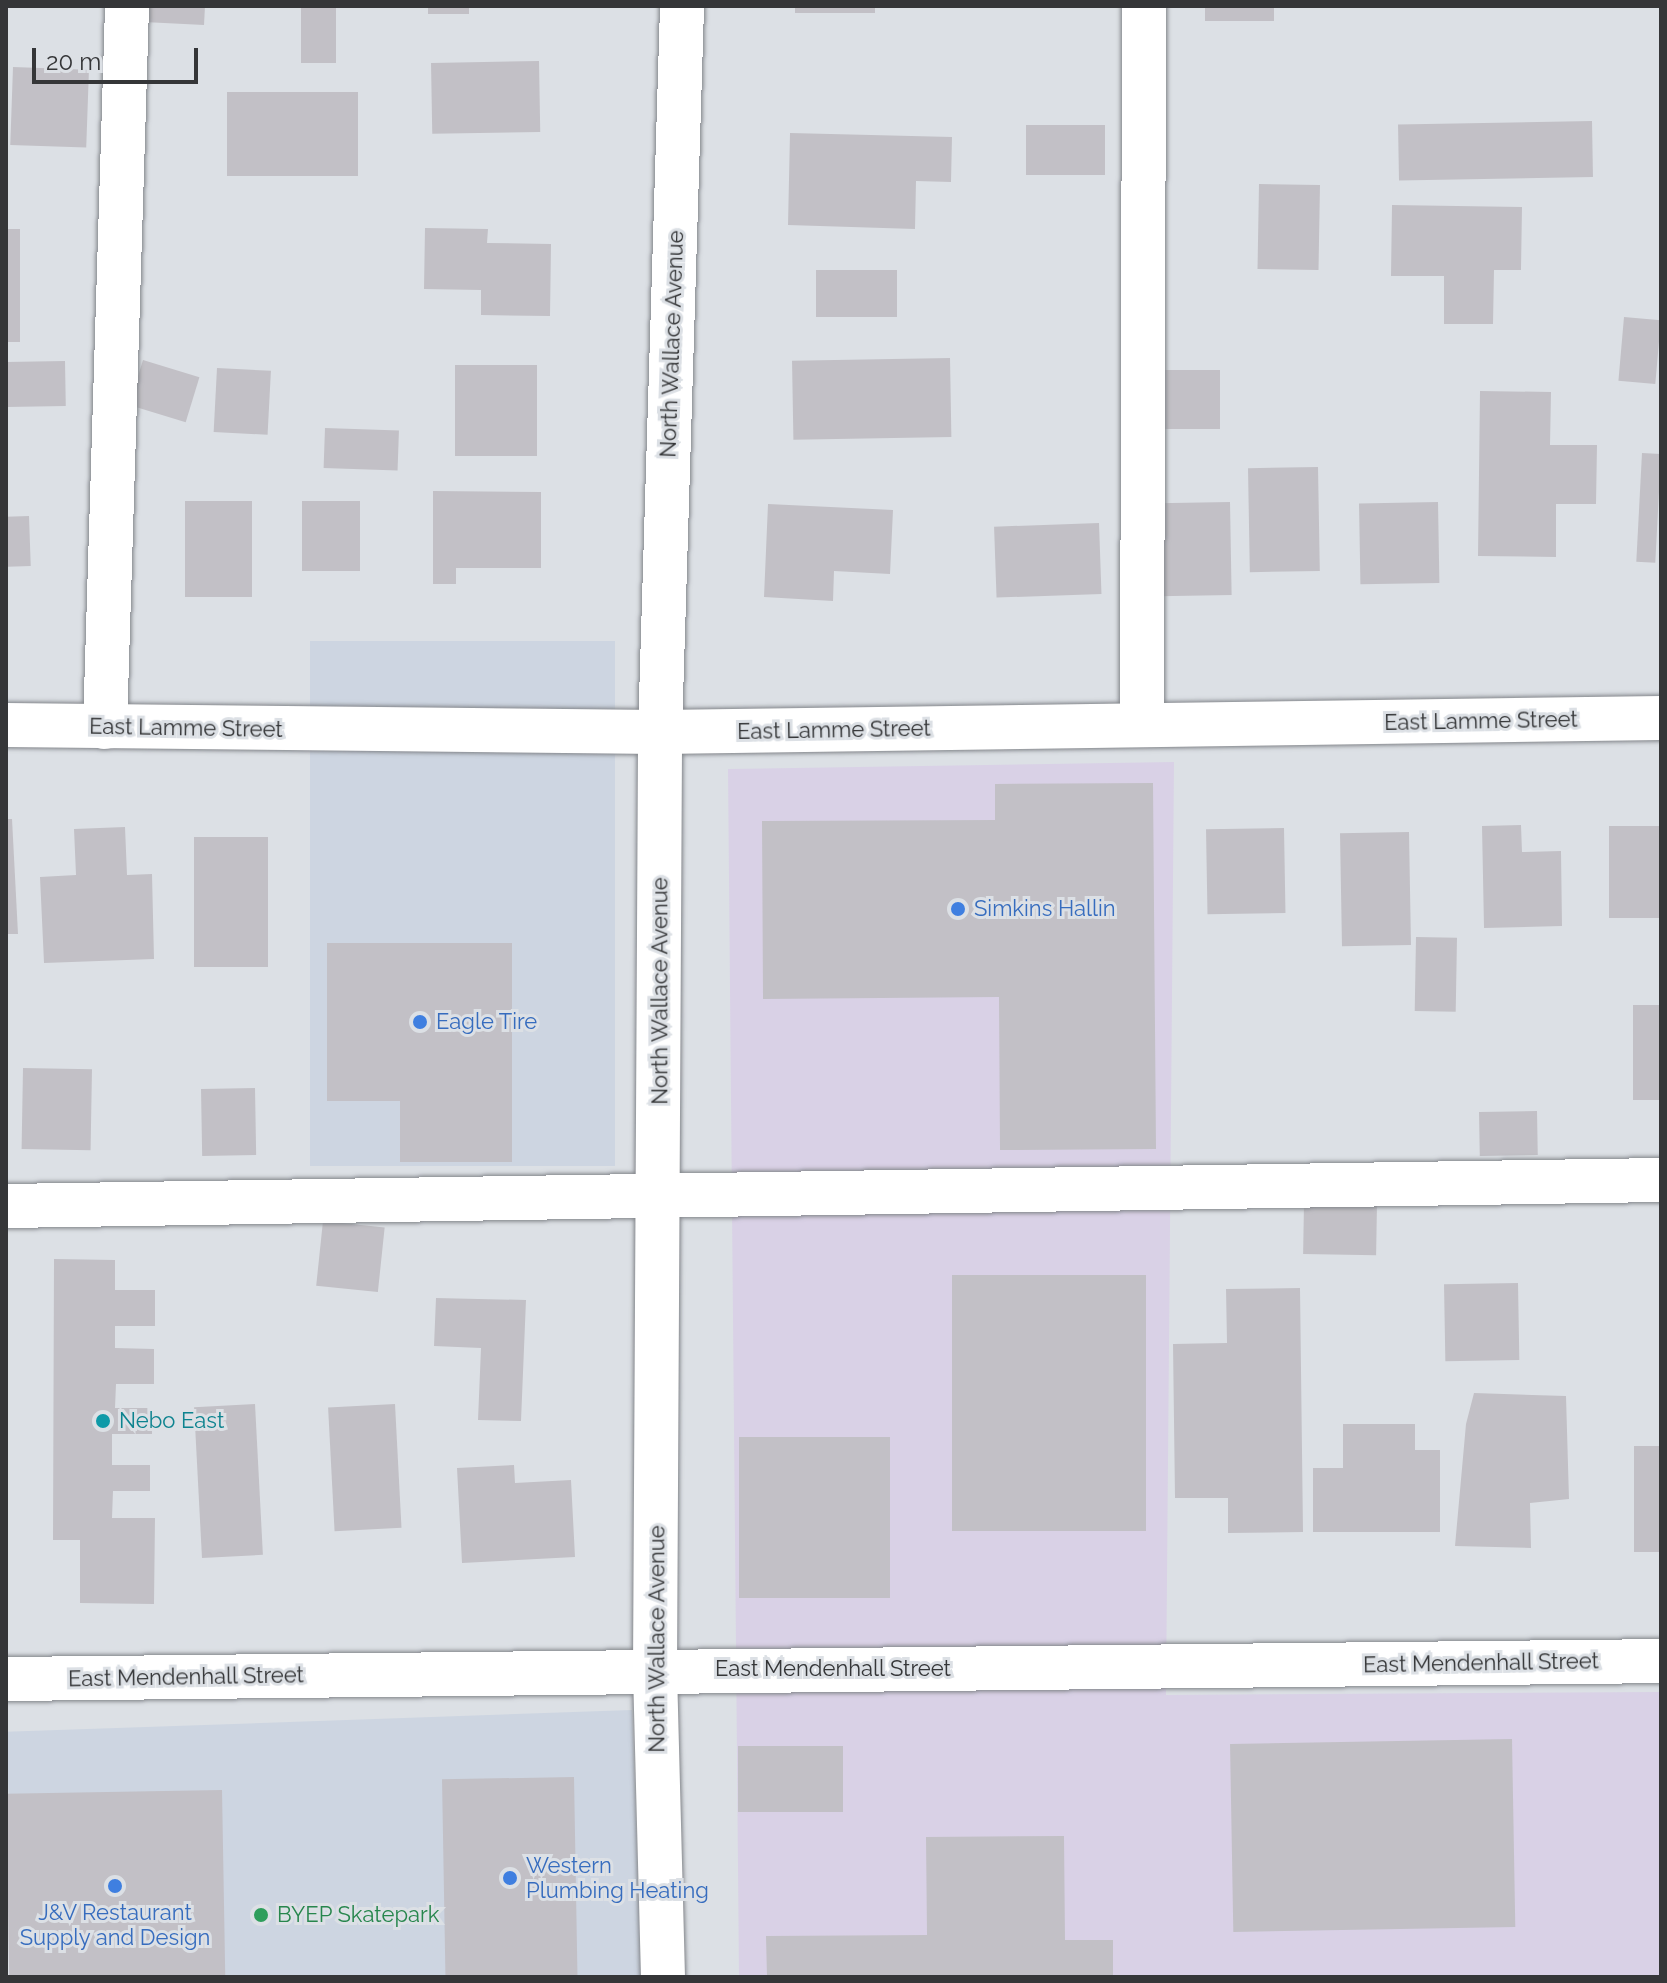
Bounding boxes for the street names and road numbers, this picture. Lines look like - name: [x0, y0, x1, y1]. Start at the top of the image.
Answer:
- street label: North Wallace Avenue: [655, 229, 689, 459]
- street label: East Lamme Street: [1384, 706, 1578, 736]
- street label: East Lamme Street: [89, 713, 283, 743]
- street label: East Lamme Street: [737, 715, 931, 745]
- street label: North Wallace Avenue: [647, 877, 673, 1105]
- street label: North Wallace Avenue: [644, 1525, 670, 1753]
- street label: East Mendenhall Street: [1362, 1648, 1600, 1678]
- street label: East Mendenhall Street: [715, 1656, 951, 1682]
- street label: East Mendenhall Street: [67, 1662, 305, 1692]

